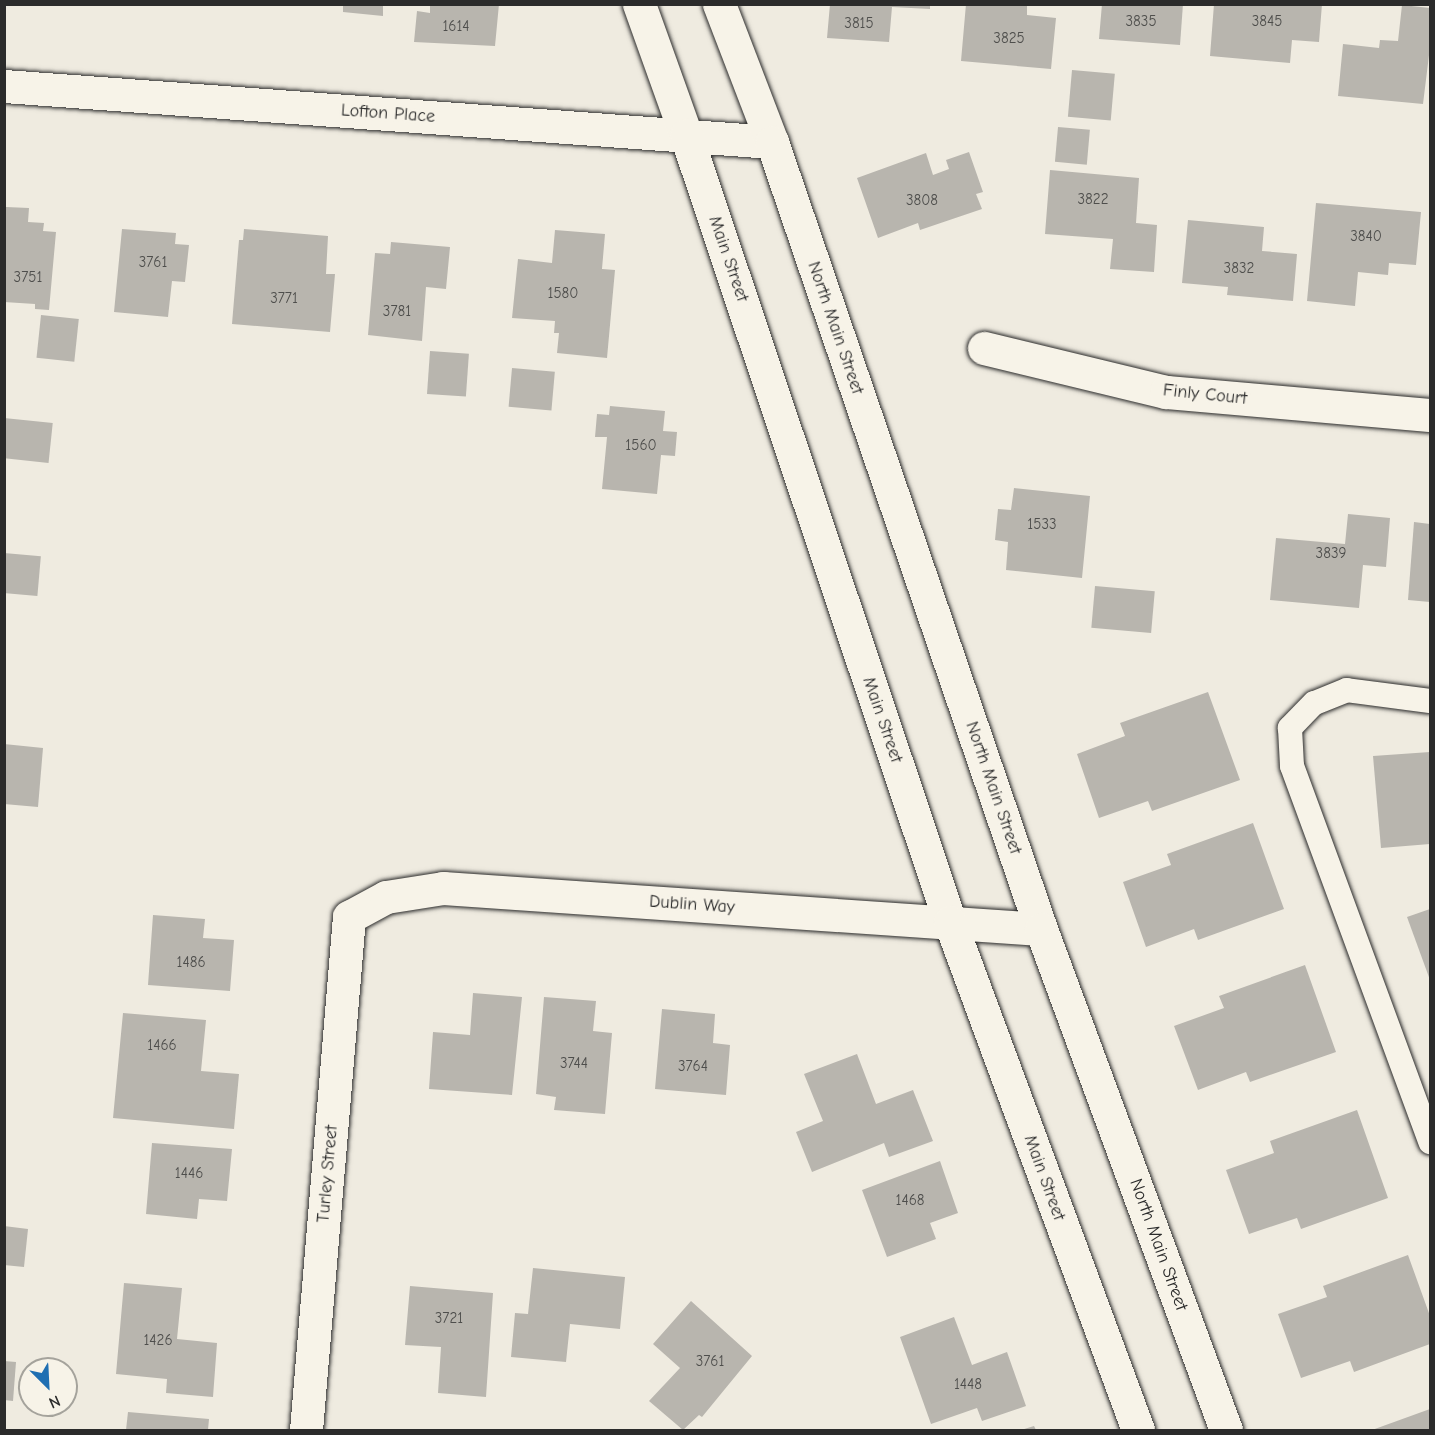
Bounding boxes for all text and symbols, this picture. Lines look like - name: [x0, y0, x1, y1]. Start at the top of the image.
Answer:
- house number: 3835: [1125, 13, 1157, 31]
- house number: 3845: [1252, 13, 1282, 31]
- house number: 3815: [844, 15, 874, 33]
- house number: 1614: [442, 18, 470, 36]
- house number: 3825: [993, 30, 1025, 48]
- street label: Lofton Place: [340, 100, 436, 128]
- house number: 3822: [1077, 191, 1109, 209]
- house number: 3808: [906, 192, 938, 210]
- street label: Main Street: [703, 213, 753, 305]
- house number: 3840: [1350, 228, 1382, 246]
- house number: 3761: [139, 254, 167, 272]
- street label: North Main Street: [802, 259, 868, 397]
- house number: 3832: [1224, 260, 1254, 278]
- house number: 3751: [14, 269, 42, 287]
- house number: 1580: [548, 285, 578, 303]
- house number: 3771: [270, 290, 298, 308]
- house number: 3781: [383, 303, 411, 321]
- street label: Finly Court: [1162, 380, 1248, 410]
- house number: 1560: [625, 437, 657, 455]
- house number: 1533: [1027, 516, 1057, 534]
- house number: 3839: [1316, 545, 1346, 563]
- street label: Main Street: [857, 674, 907, 766]
- street label: North Main Street: [960, 719, 1026, 857]
- street label: Dublin Way: [648, 891, 736, 919]
- house number: 1486: [176, 954, 206, 972]
- house number: 1466: [147, 1037, 177, 1055]
- house number: 3744: [560, 1055, 588, 1073]
- house number: 3764: [678, 1058, 708, 1076]
- street label: Turley Street: [313, 1124, 343, 1224]
- street label: Main Street: [1019, 1132, 1069, 1224]
- house number: 1446: [175, 1165, 203, 1183]
- street label: North Main Street: [1124, 1176, 1192, 1314]
- house number: 1468: [895, 1192, 925, 1210]
- house number: 3721: [435, 1310, 463, 1328]
- house number: 1426: [143, 1332, 173, 1350]
- house number: 3761: [696, 1353, 724, 1371]
- north arrow: [18, 1357, 78, 1417]
- house number: 1448: [954, 1376, 982, 1394]
- text: N: [46, 1391, 63, 1412]

